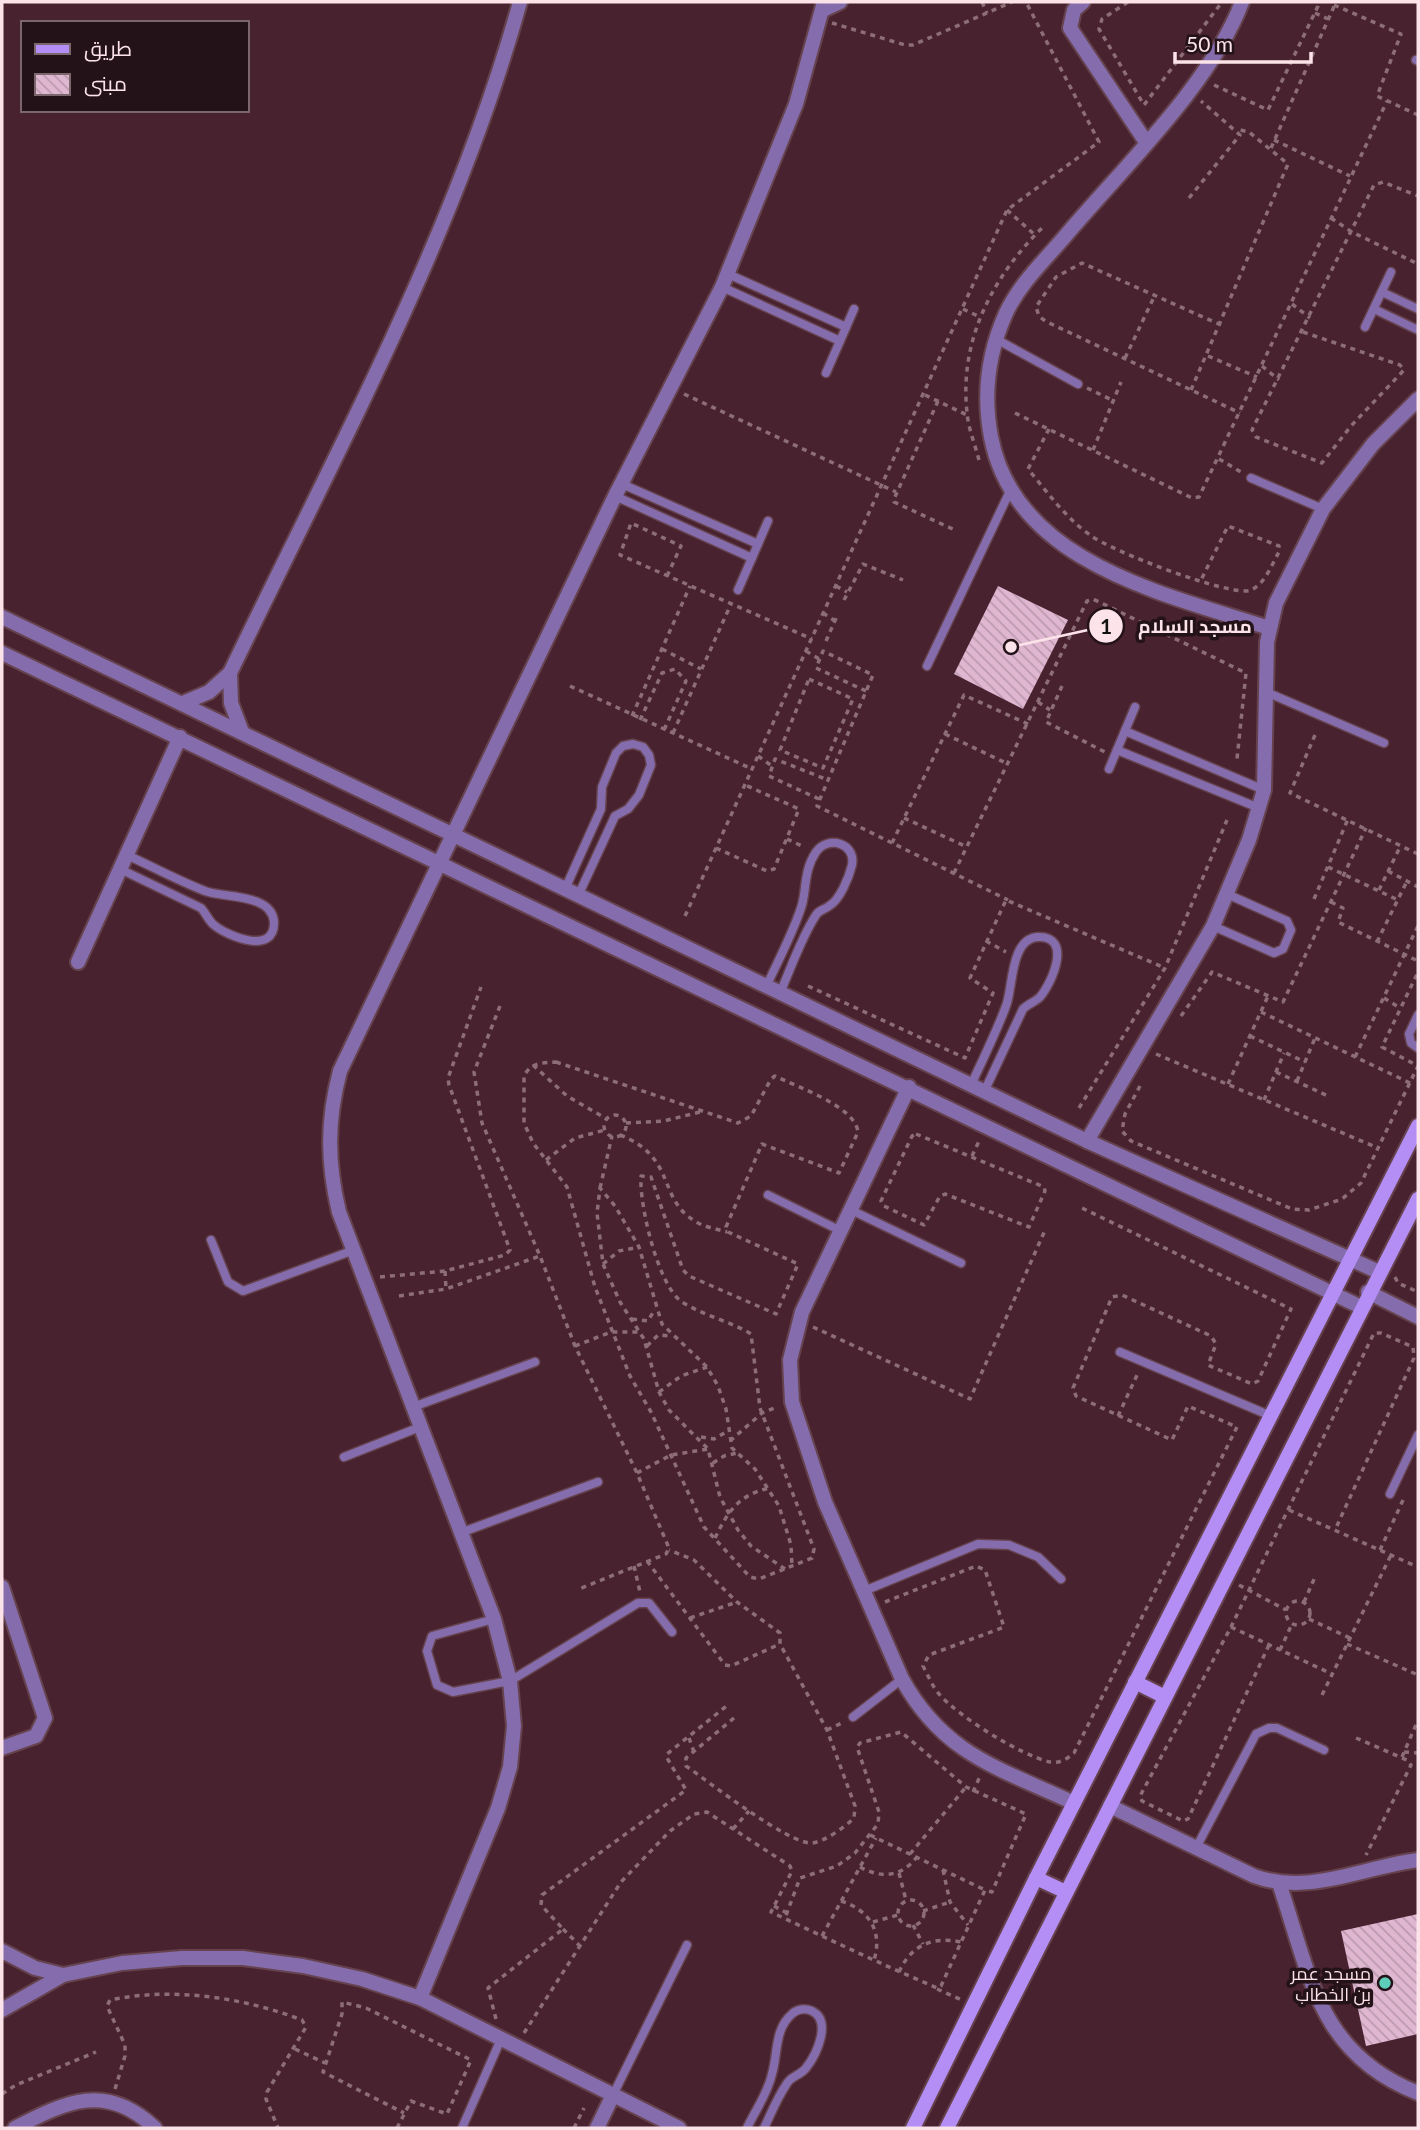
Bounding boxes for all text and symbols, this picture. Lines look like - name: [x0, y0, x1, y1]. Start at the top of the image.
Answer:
- legend: [21, 21, 248, 112]
- scale bar: [1175, 21, 1312, 65]
- text: 50 m: [1186, 31, 1233, 56]
- text: طريق: [84, 35, 132, 62]
- text: مبنى: [84, 70, 127, 97]
- callout: مسجد السلام: [1089, 606, 1265, 646]
- text: 1: [1100, 613, 1112, 638]
- text: مسجد السلام: [1138, 614, 1252, 640]
- place label: مسجد عمر بن الخطاب: [1290, 1962, 1371, 2006]
- marker: مسجد عمر بن الخطاب: [1377, 1975, 1393, 1991]

